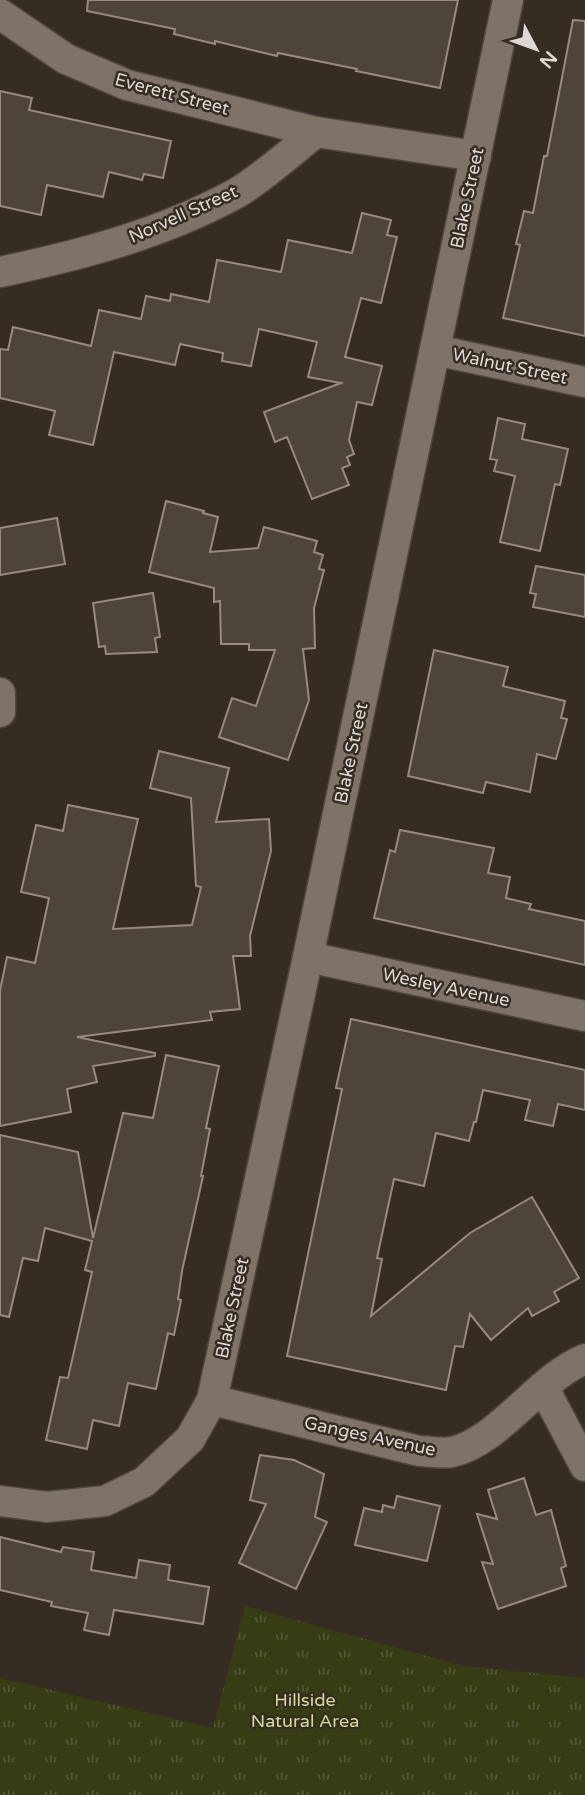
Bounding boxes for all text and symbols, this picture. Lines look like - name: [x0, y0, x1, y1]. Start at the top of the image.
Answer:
- north arrow: [501, 14, 571, 84]
- text: N: [535, 47, 561, 72]
- street label: Everett Street: [112, 68, 232, 120]
- street label: Blake Street: [446, 145, 488, 251]
- street label: Norvell Street: [125, 180, 241, 248]
- street label: Walnut Street: [451, 343, 570, 389]
- street label: Blake Street: [330, 700, 372, 806]
- street label: Wesley Avenue: [380, 963, 512, 1011]
- street label: Blake Street: [211, 1255, 253, 1361]
- street label: Ganges Avenue: [302, 1411, 438, 1461]
- park label: Hillside Natural Area: [251, 1689, 359, 1732]

